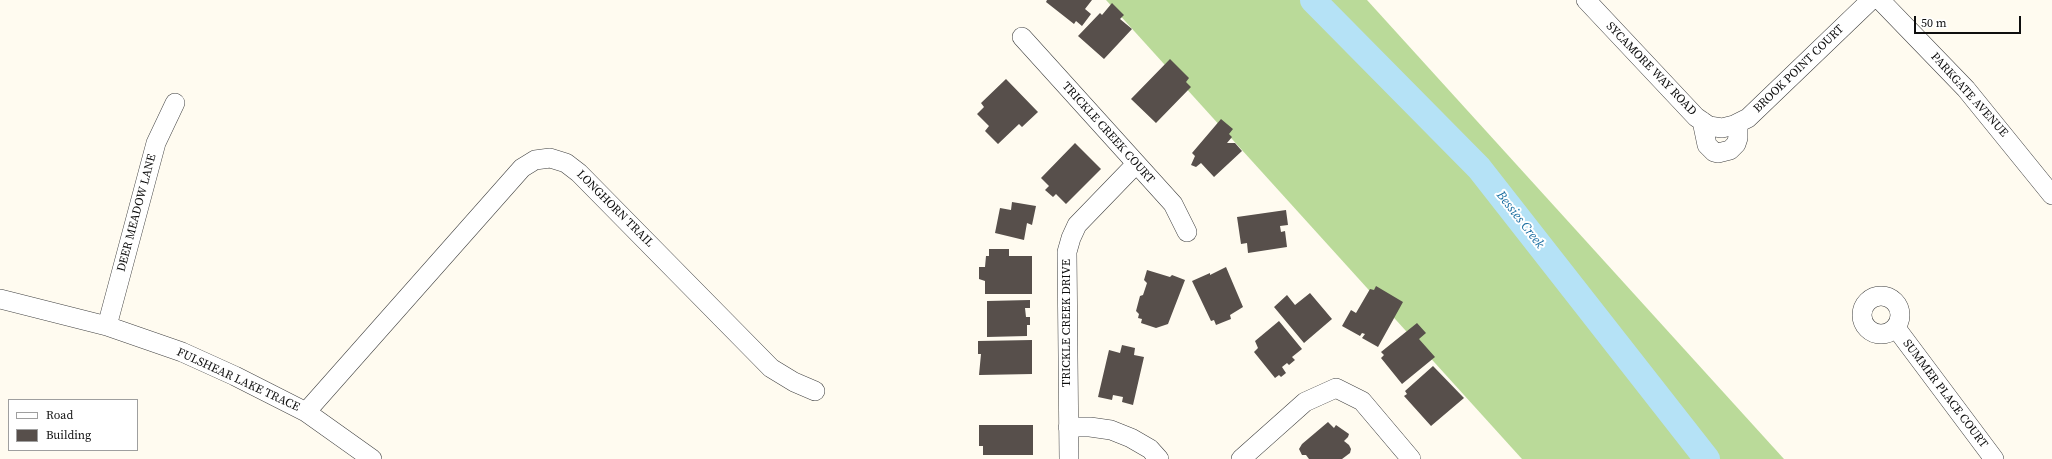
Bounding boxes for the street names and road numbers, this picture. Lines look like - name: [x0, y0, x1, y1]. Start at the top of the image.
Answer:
- street label: SYCAMORE WAY ROAD: [1603, 19, 1699, 119]
- street label: BROOK POINT COURT: [1751, 22, 1847, 116]
- street label: PARKGATE AVENUE: [1927, 50, 2011, 140]
- street label: TRICKLE CREEK COURT: [1059, 79, 1157, 187]
- street label: DEER MEADOW LANE: [114, 153, 160, 273]
- street label: LONGHORN TRAIL: [573, 167, 657, 251]
- street label: TRICKLE CREEK DRIVE: [1060, 259, 1074, 387]
- street label: SUMMER PLACE COURT: [1900, 337, 1990, 451]
- street label: FULSHEAR LAKE TRACE: [174, 345, 302, 415]

